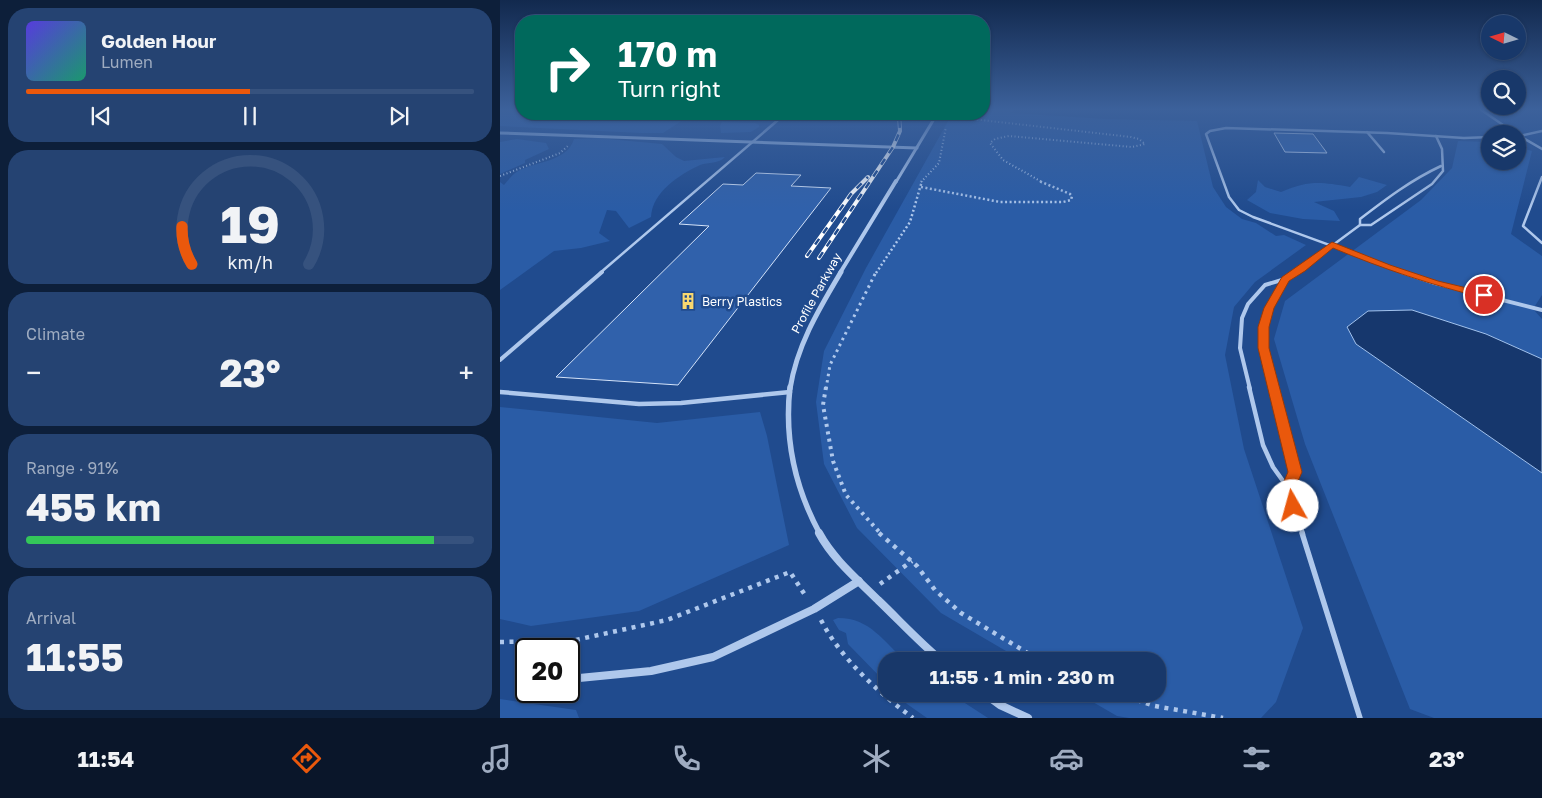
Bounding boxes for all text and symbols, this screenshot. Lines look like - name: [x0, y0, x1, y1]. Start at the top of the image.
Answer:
- north arrow: [1481, 15, 1526, 60]
- map controls: [1481, 15, 1526, 170]
- text: Golden Hour: [101, 29, 216, 52]
- text: 170 m: [618, 33, 717, 75]
- icon: right: [535, 35, 600, 100]
- text: Lumen: [101, 52, 153, 72]
- button: search: [1481, 70, 1526, 115]
- text: Turn right: [618, 75, 721, 102]
- icon: previous: [87, 102, 115, 130]
- icon: pause: [236, 102, 264, 130]
- icon: next: [385, 102, 413, 130]
- button: layers: [1481, 125, 1526, 170]
- text: 19: [220, 192, 280, 254]
- street label: Profile Parkway: [788, 250, 844, 336]
- text: km/h: [227, 251, 273, 273]
- pin: [1463, 274, 1505, 316]
- icon: arrive: [1470, 281, 1498, 309]
- building icon: Berry Plastics: [678, 291, 698, 311]
- place label: Berry Plastics: [702, 294, 782, 309]
- text: Climate: [26, 324, 85, 344]
- text: 23°: [219, 350, 281, 395]
- text: −: [26, 356, 41, 389]
- text: +: [459, 356, 474, 389]
- text: Range · 91%: [26, 458, 118, 478]
- position arrow: [1266, 479, 1318, 531]
- text: 455 km: [26, 484, 161, 529]
- text: Arrival: [26, 608, 76, 628]
- text: 11:55: [26, 634, 124, 679]
- speed limit sign: 20: [515, 638, 580, 703]
- text: 11:55 · 1 min · 230 m: [930, 665, 1114, 688]
- icon: directions: [289, 741, 324, 776]
- icon: music: [479, 741, 514, 776]
- icon: phone: [669, 741, 704, 776]
- icon: climate: [859, 741, 894, 776]
- icon: car: [1049, 741, 1084, 776]
- icon: filters: [1239, 741, 1274, 776]
- text: 11:54: [77, 745, 134, 772]
- text: 23°: [1429, 745, 1464, 772]

